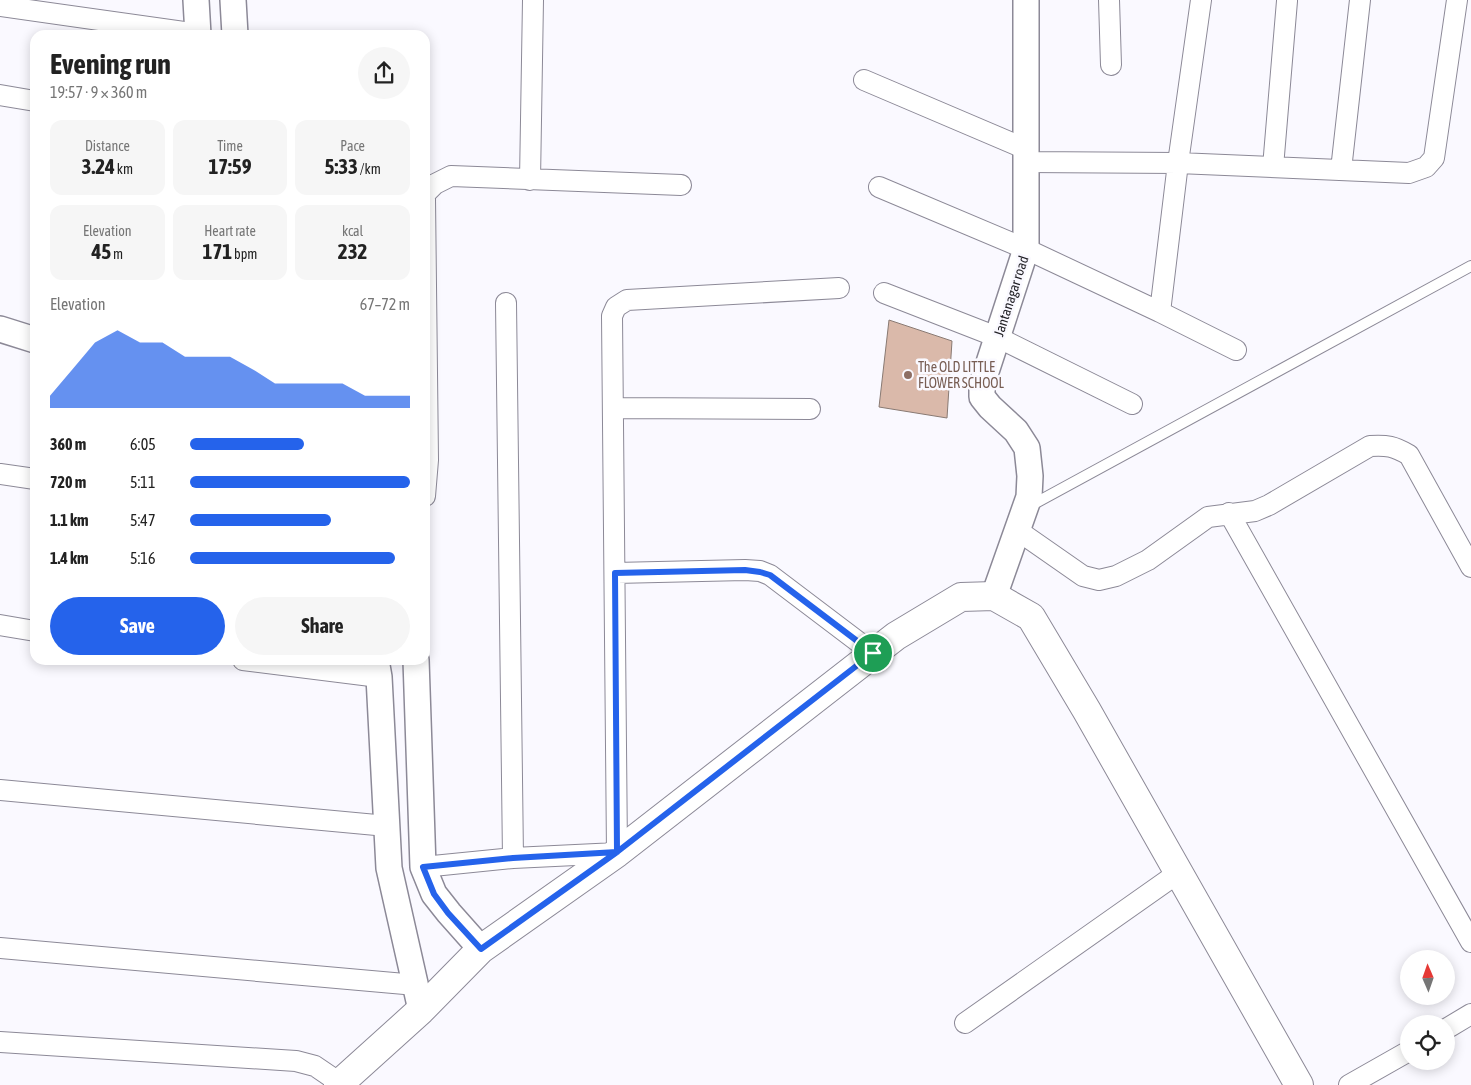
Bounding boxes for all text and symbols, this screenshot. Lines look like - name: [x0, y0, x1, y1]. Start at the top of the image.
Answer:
- button: share: [358, 47, 410, 99]
- text: Evening run: [50, 48, 171, 80]
- text: 19:57 · 9 × 360 m: [50, 83, 147, 101]
- text: Distance: [85, 138, 130, 154]
- text: Time: [217, 138, 243, 154]
- text: Pace: [340, 138, 365, 154]
- text: 3.24: [82, 154, 115, 178]
- text: 17:59: [208, 154, 252, 178]
- text: 5:33: [325, 154, 358, 178]
- text: km: [115, 161, 133, 177]
- text: /km: [358, 161, 381, 177]
- text: Elevation: [83, 223, 132, 239]
- text: Heart rate: [204, 223, 256, 239]
- text: kcal: [342, 223, 363, 239]
- text: 45: [91, 239, 111, 263]
- text: 171: [203, 239, 232, 263]
- text: 232: [338, 239, 367, 263]
- text: m: [111, 246, 123, 262]
- text: bpm: [232, 246, 257, 262]
- street label: Jantanagar road: [990, 254, 1032, 338]
- text: Elevation: [50, 295, 105, 313]
- text: 67–72 m: [360, 295, 410, 313]
- place label: The OLD LITTLE FLOWER SCHOOL: [918, 359, 1005, 391]
- marker: The OLD LITTLE FLOWER SCHOOL: [902, 369, 914, 381]
- text: 360 m: [50, 435, 86, 453]
- text: 6:05: [130, 435, 156, 453]
- text: 720 m: [50, 473, 86, 491]
- text: 5:11: [130, 473, 155, 491]
- text: 1.1 km: [50, 511, 89, 529]
- text: 5:47: [130, 511, 155, 529]
- text: 1.4 km: [50, 549, 89, 567]
- text: 5:16: [130, 549, 155, 567]
- button: Save: [50, 597, 225, 655]
- button: Share: [235, 597, 410, 655]
- pin: [852, 632, 894, 674]
- icon: arrive: [859, 639, 887, 667]
- north arrow: [1400, 950, 1455, 1005]
- map controls: [1400, 950, 1455, 1070]
- button: locate: [1400, 1015, 1455, 1070]

